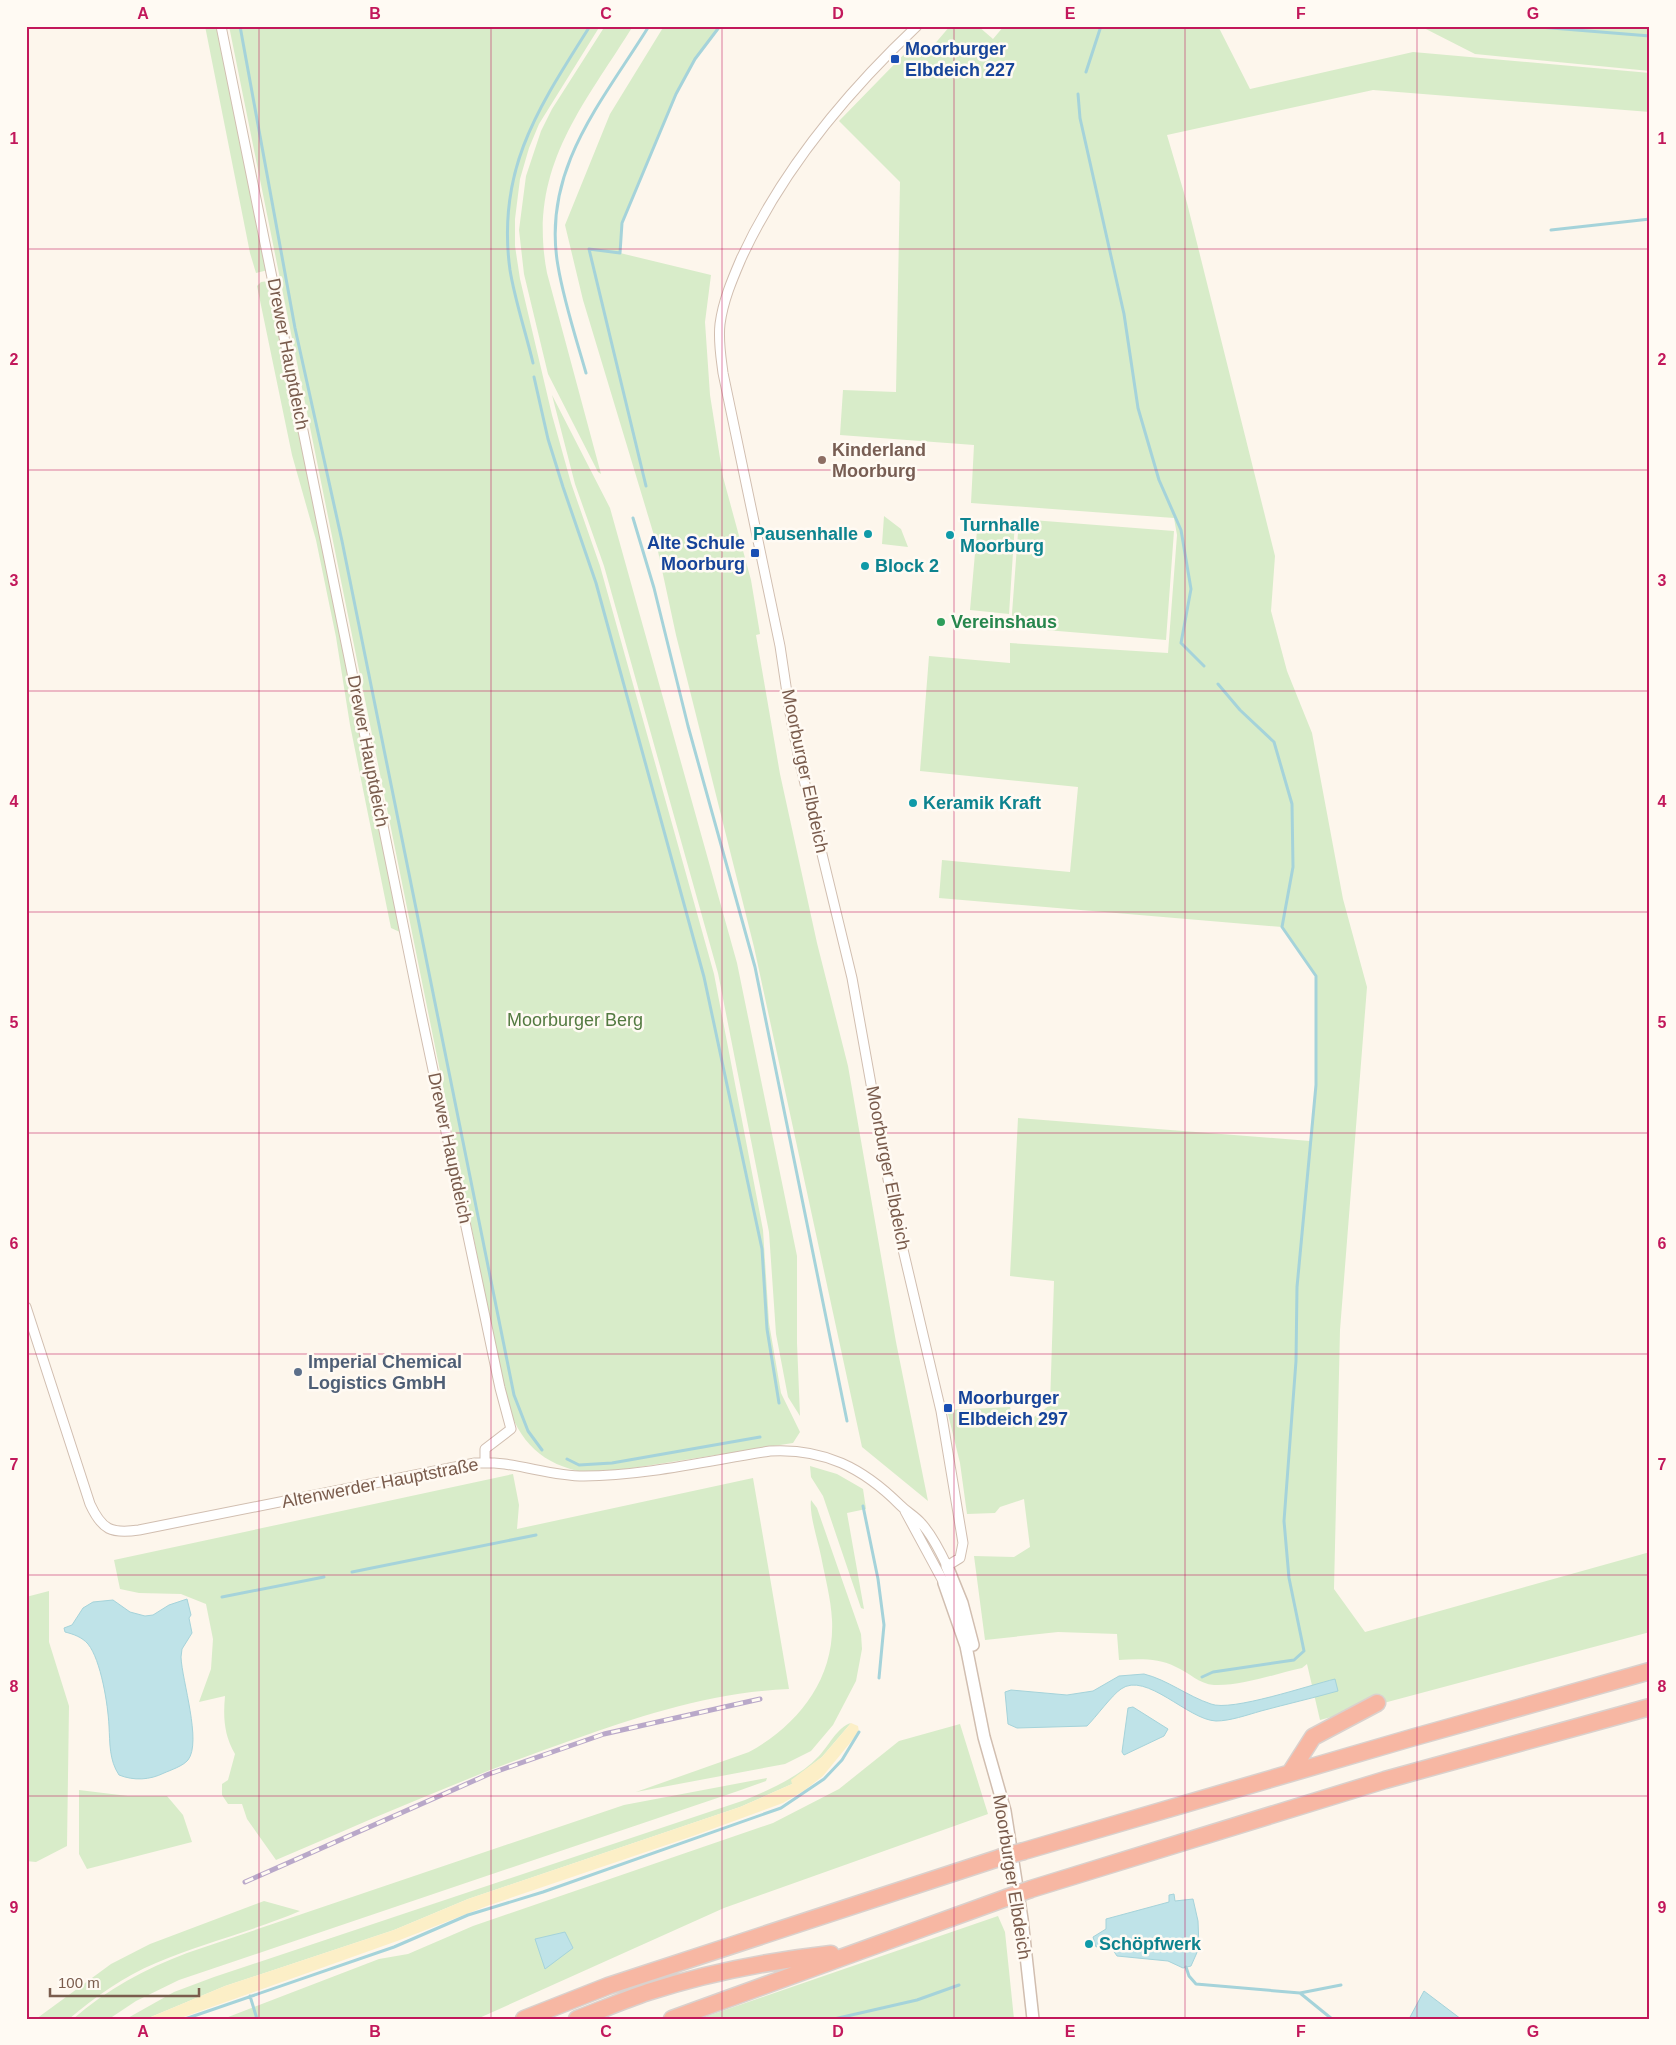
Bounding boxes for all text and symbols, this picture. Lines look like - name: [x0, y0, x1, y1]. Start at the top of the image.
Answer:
- text: A: [137, 5, 149, 22]
- text: B: [369, 5, 381, 22]
- text: C: [600, 5, 612, 22]
- text: D: [832, 5, 844, 22]
- text: E: [1065, 5, 1076, 22]
- text: F: [1296, 5, 1306, 22]
- text: G: [1527, 5, 1539, 22]
- place label: Moorburger Elbdeich 227: [905, 39, 1015, 80]
- marker: Moorburger Elbdeich 227: [889, 53, 901, 65]
- text: 1: [10, 130, 19, 147]
- text: 1: [1658, 130, 1667, 147]
- street label: Drewer Hauptdeich: [263, 276, 313, 432]
- text: 2: [10, 351, 19, 368]
- text: 2: [1658, 351, 1667, 368]
- place label: Kinderland Moorburg: [832, 440, 926, 481]
- marker: Kinderland Moorburg: [816, 454, 828, 466]
- place label: Turnhalle Moorburg: [960, 515, 1044, 556]
- place label: Pausenhalle: [753, 524, 858, 544]
- marker: Pausenhalle: [862, 528, 874, 540]
- marker: Turnhalle Moorburg: [944, 529, 956, 541]
- place label: Alte Schule Moorburg: [647, 533, 745, 574]
- marker: Alte Schule Moorburg: [749, 547, 761, 559]
- place label: Block 2: [875, 556, 939, 576]
- marker: Block 2: [859, 560, 871, 572]
- text: 3: [10, 572, 19, 589]
- text: 3: [1658, 572, 1667, 589]
- place label: Vereinshaus: [951, 612, 1057, 632]
- marker: Vereinshaus: [935, 616, 947, 628]
- street label: Drewer Hauptdeich: [343, 673, 393, 829]
- street label: Moorburger Elbdeich: [778, 687, 832, 855]
- text: 4: [10, 793, 19, 810]
- place label: Keramik Kraft: [923, 793, 1041, 813]
- text: 4: [1658, 793, 1667, 810]
- marker: Keramik Kraft: [907, 797, 919, 809]
- park label: Moorburger Berg: [507, 1010, 643, 1030]
- text: 5: [10, 1014, 19, 1031]
- text: 5: [1658, 1014, 1667, 1031]
- street label: Drewer Hauptdeich: [424, 1071, 476, 1225]
- street label: Moorburger Elbdeich: [862, 1084, 914, 1252]
- text: 6: [10, 1235, 19, 1252]
- text: 6: [1658, 1235, 1667, 1252]
- place label: Imperial Chemical Logistics GmbH: [308, 1352, 462, 1393]
- marker: Imperial Chemical Logistics GmbH: [292, 1366, 304, 1378]
- place label: Moorburger Elbdeich 297: [958, 1388, 1068, 1429]
- marker: Moorburger Elbdeich 297: [942, 1402, 954, 1414]
- street label: Altenwerder Hauptstraße: [280, 1454, 480, 1512]
- text: 7: [10, 1456, 19, 1473]
- text: 7: [1658, 1456, 1667, 1473]
- text: 8: [10, 1678, 19, 1695]
- text: 8: [1658, 1678, 1667, 1695]
- street label: Moorburger Elbdeich: [989, 1793, 1035, 1961]
- text: 9: [10, 1899, 19, 1916]
- text: 9: [1658, 1899, 1667, 1916]
- place label: Schöpfwerk: [1099, 1934, 1202, 1954]
- marker: Schöpfwerk: [1083, 1938, 1095, 1950]
- scale bar: [50, 1965, 199, 1997]
- text: 100 m: [58, 1974, 100, 1991]
- text: A: [137, 2023, 149, 2040]
- text: B: [369, 2023, 381, 2040]
- text: C: [600, 2023, 612, 2040]
- text: D: [832, 2023, 844, 2040]
- text: E: [1065, 2023, 1076, 2040]
- text: F: [1296, 2023, 1306, 2040]
- text: G: [1527, 2023, 1539, 2040]

